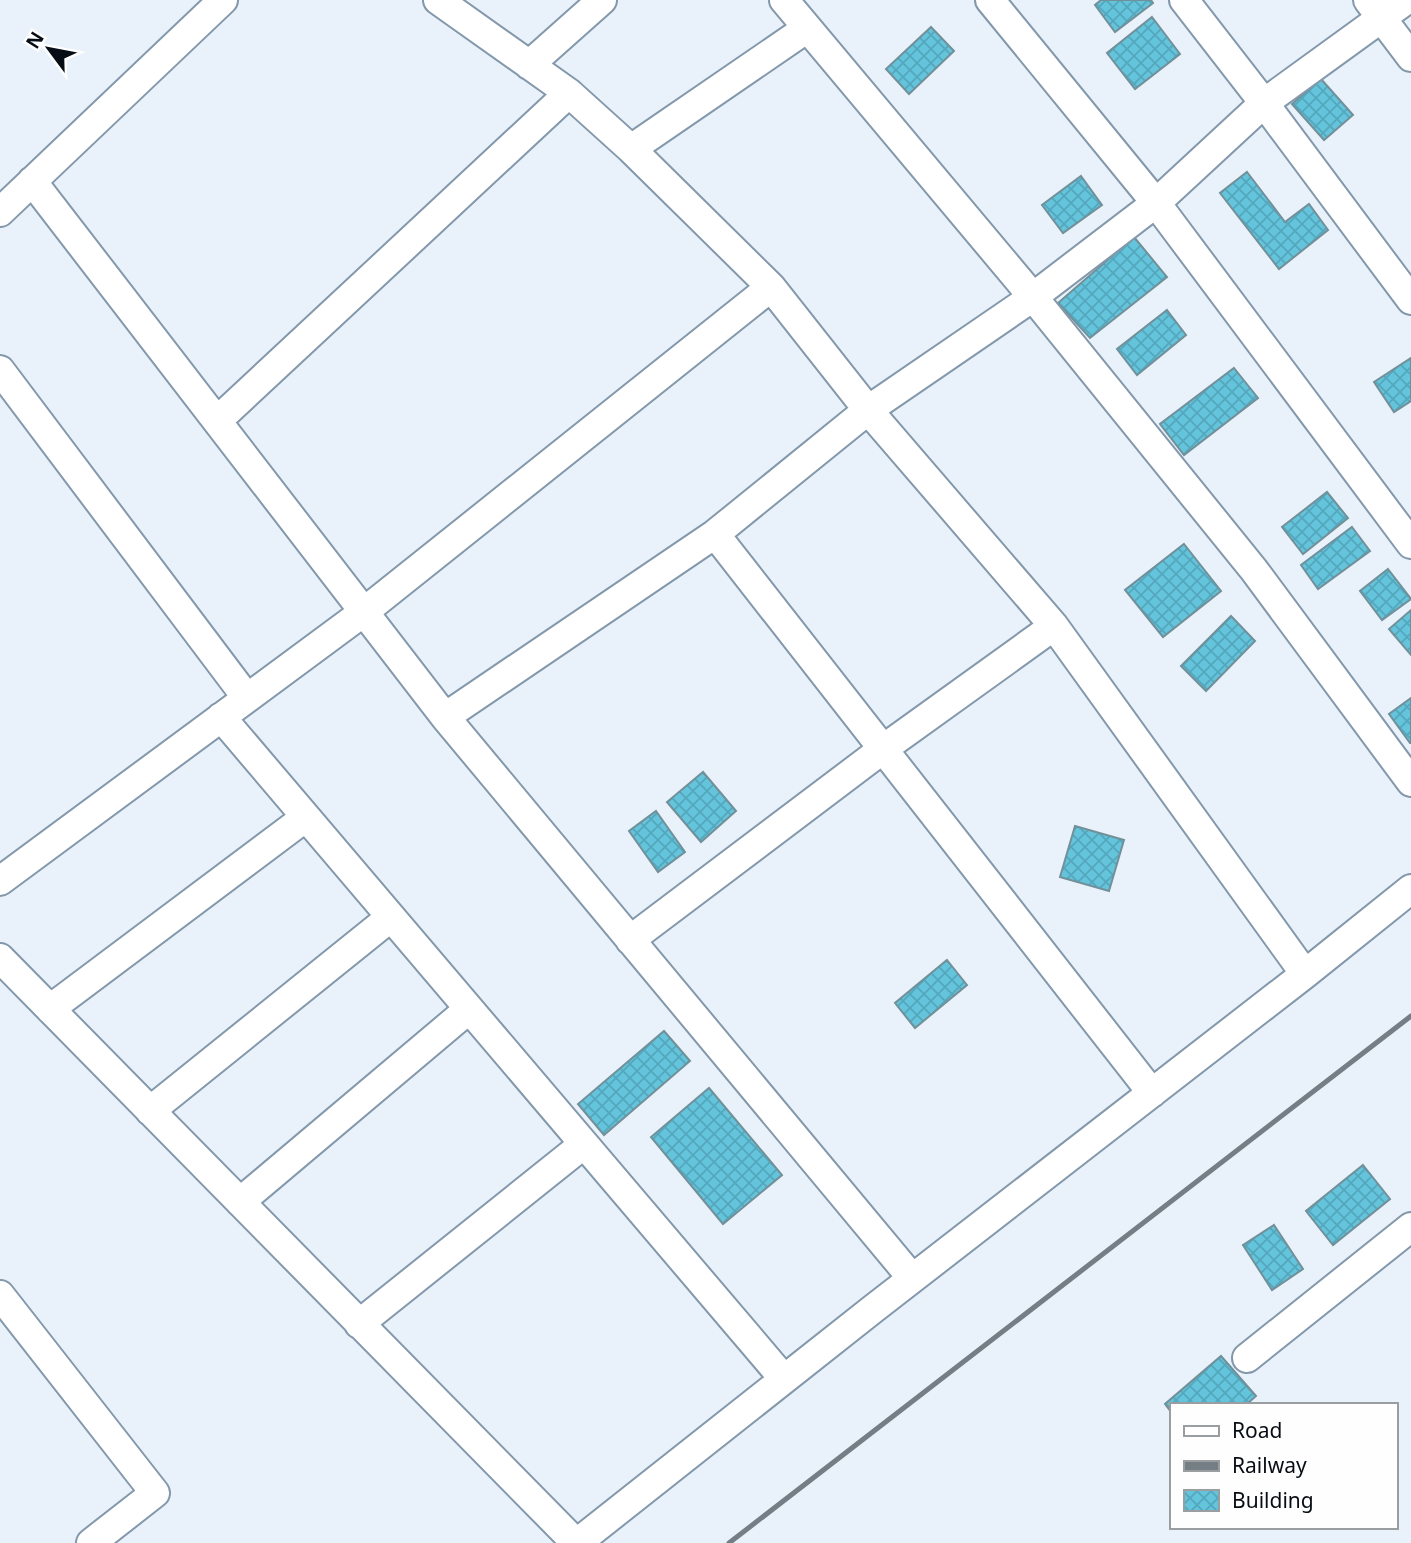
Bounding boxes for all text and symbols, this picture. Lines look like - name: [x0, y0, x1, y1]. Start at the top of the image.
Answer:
- north arrow: [14, 14, 84, 84]
- text: N: [19, 27, 50, 53]
- legend: [1170, 1403, 1397, 1529]
- text: Road: [1232, 1416, 1282, 1444]
- text: Railway: [1232, 1451, 1307, 1479]
- text: Building: [1232, 1486, 1314, 1514]

